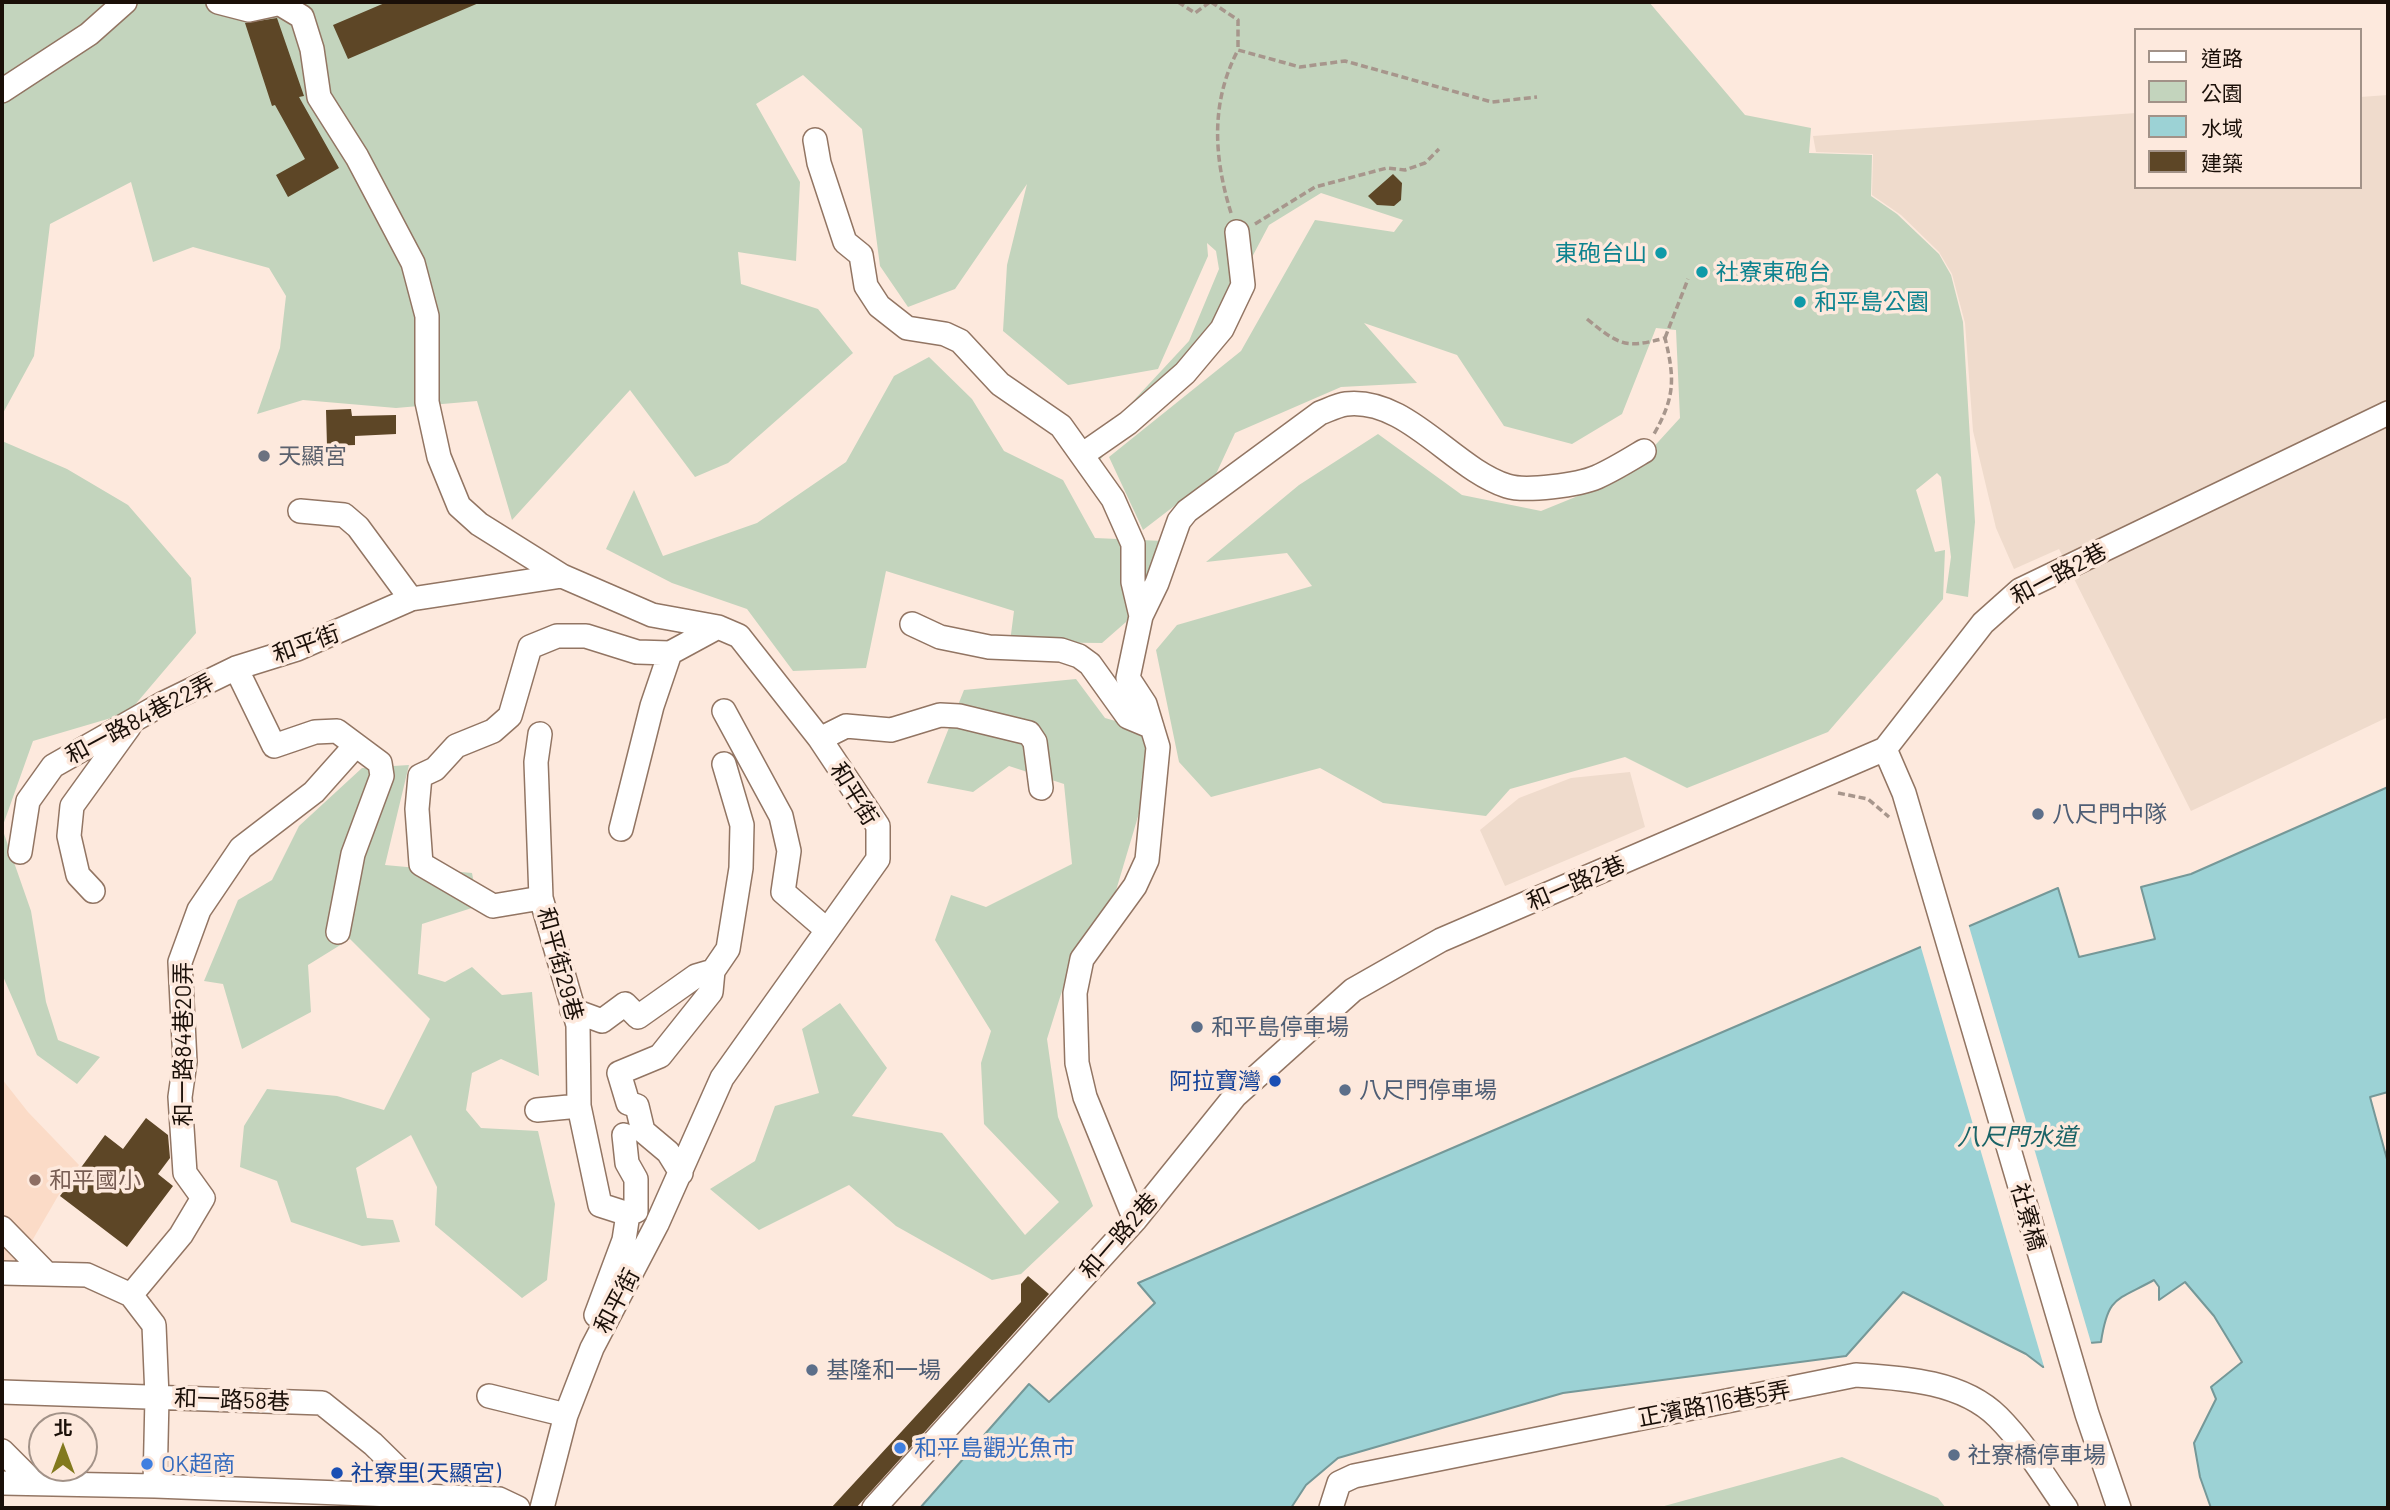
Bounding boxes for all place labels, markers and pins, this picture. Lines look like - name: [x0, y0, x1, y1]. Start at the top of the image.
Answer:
- place label: 東砲台山: [1555, 239, 1647, 267]
- marker: 東砲台山: [1653, 245, 1669, 261]
- place label: 社寮東砲台: [1716, 258, 1831, 286]
- marker: 社寮東砲台: [1694, 264, 1710, 280]
- place label: 和平島公園: [1814, 288, 1929, 316]
- marker: 和平島公園: [1792, 294, 1808, 310]
- place label: 天顯宮: [278, 442, 347, 470]
- marker: 天顯宮: [256, 448, 272, 464]
- place label: 八尺門中隊: [2052, 800, 2167, 828]
- marker: 八尺門中隊: [2030, 806, 2046, 822]
- place label: 和平島停車場: [1211, 1013, 1349, 1041]
- marker: 和平島停車場: [1189, 1019, 1205, 1035]
- place label: 阿拉寶灣: [1169, 1067, 1261, 1095]
- marker: 阿拉寶灣: [1267, 1073, 1283, 1089]
- place label: 八尺門停車場: [1359, 1076, 1497, 1104]
- marker: 八尺門停車場: [1337, 1082, 1353, 1098]
- place label: 和平國小: [49, 1166, 141, 1194]
- marker: 和平國小: [27, 1172, 43, 1188]
- place label: 基隆和一場: [826, 1356, 941, 1384]
- marker: 基隆和一場: [804, 1362, 820, 1378]
- place label: 和平島觀光魚市: [914, 1434, 1075, 1462]
- marker: 和平島觀光魚市: [892, 1440, 908, 1456]
- place label: 社寮橋停車場: [1968, 1441, 2106, 1469]
- marker: 社寮橋停車場: [1946, 1447, 1962, 1463]
- place label: OK超商: [161, 1450, 235, 1478]
- marker: OK超商: [139, 1456, 155, 1472]
- place label: 社寮里(天顯宮): [351, 1459, 501, 1487]
- marker: 社寮里(天顯宮): [329, 1465, 345, 1481]

